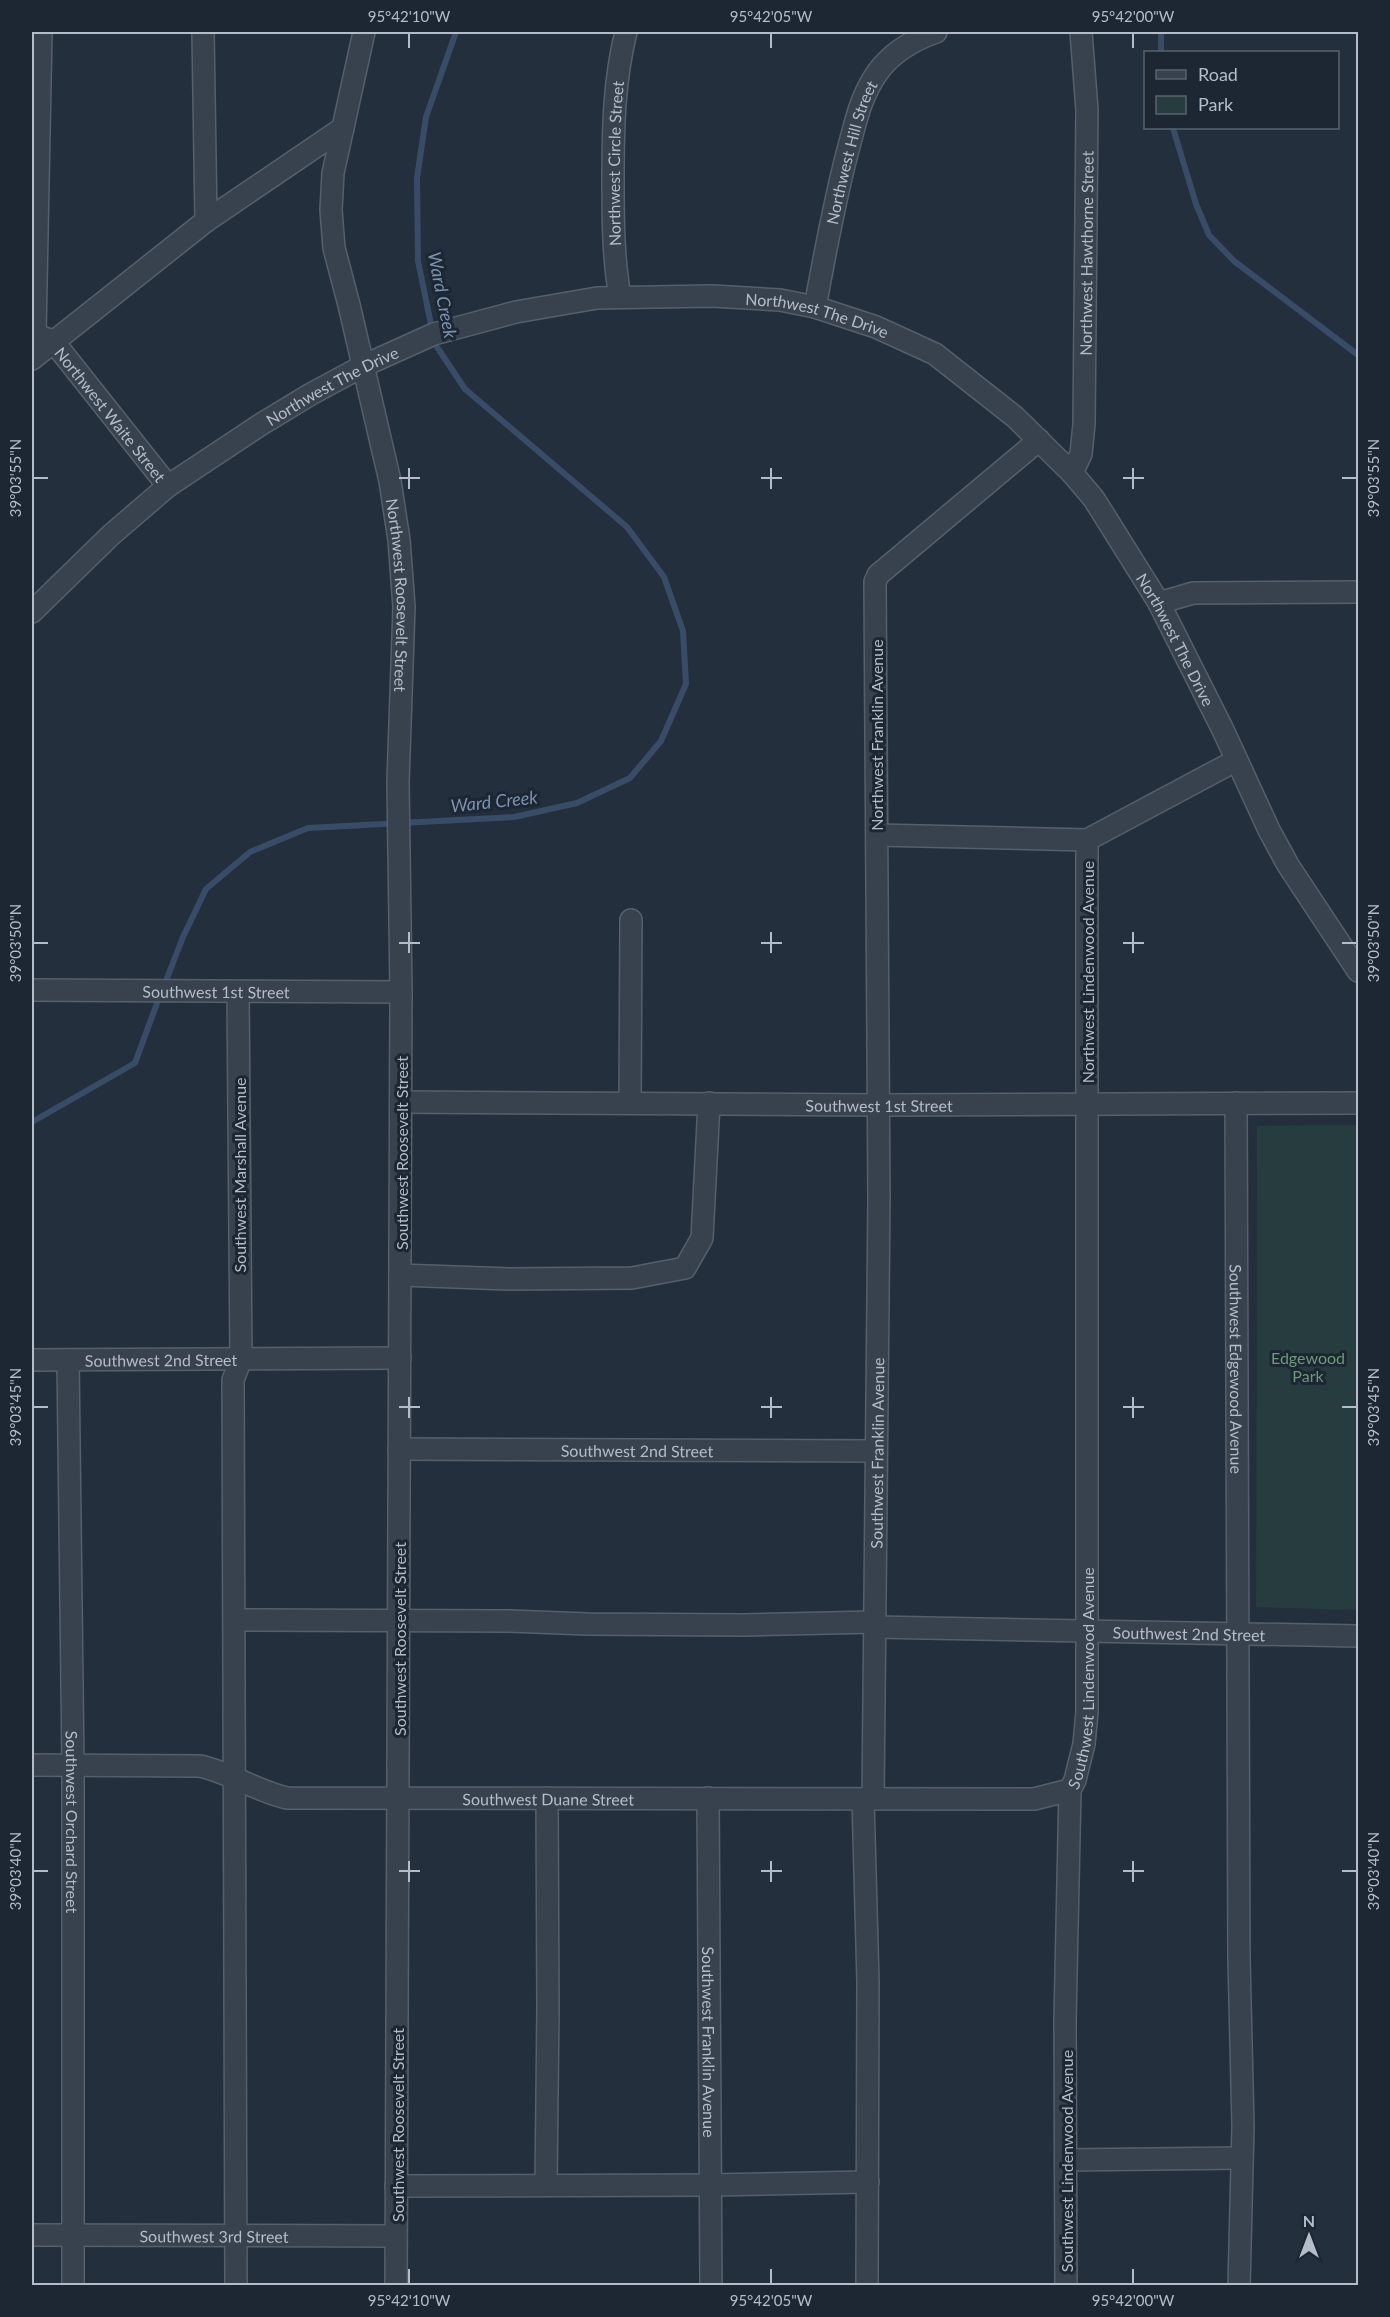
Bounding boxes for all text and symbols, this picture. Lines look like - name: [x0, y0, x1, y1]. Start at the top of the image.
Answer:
- text: 95°42'10"W: [368, 7, 451, 25]
- text: 95°42'05"W: [730, 7, 813, 25]
- text: 95°42'00"W: [1092, 7, 1175, 25]
- legend: [1144, 51, 1339, 129]
- text: Road: [1198, 63, 1238, 85]
- street label: Northwest Hill Street: [822, 76, 880, 226]
- street label: Northwest Circle Street: [603, 79, 627, 247]
- text: Park: [1198, 93, 1234, 115]
- street label: Northwest Hawthorne Street: [1075, 150, 1096, 356]
- water label: Ward Creek: [424, 250, 462, 341]
- street label: Northwest The Drive: [745, 288, 892, 341]
- street label: Northwest The Drive: [262, 342, 401, 429]
- street label: Northwest Waite Street: [52, 343, 170, 486]
- text: 39°03'55"N: [6, 439, 24, 517]
- text: 39°03'55"N: [1364, 439, 1382, 517]
- street label: Northwest Roosevelt Street: [383, 497, 414, 693]
- street label: Northwest The Drive: [1133, 569, 1219, 709]
- street label: Northwest Franklin Avenue: [867, 639, 886, 831]
- water label: Ward Creek: [449, 785, 539, 817]
- street label: Northwest Lindenwood Avenue: [1078, 861, 1097, 1083]
- text: 39°03'50"N: [6, 904, 24, 982]
- text: 39°03'50"N: [1364, 904, 1382, 982]
- street label: Southwest 1st Street: [142, 981, 290, 1001]
- street label: Southwest Roosevelt Street: [392, 1056, 411, 1250]
- street label: Southwest Marshall Avenue: [230, 1077, 249, 1273]
- street label: Southwest 1st Street: [805, 1095, 953, 1115]
- street label: Southwest Edgewood Avenue: [1227, 1264, 1247, 1474]
- park label: Edgewood Park: [1271, 1348, 1345, 1385]
- street label: Southwest 2nd Street: [85, 1349, 238, 1369]
- street label: Southwest Franklin Avenue: [866, 1357, 887, 1549]
- text: 39°03'45"N: [6, 1368, 24, 1446]
- text: 39°03'45"N: [1364, 1368, 1382, 1446]
- street label: Southwest 2nd Street: [561, 1440, 714, 1460]
- street label: Southwest Roosevelt Street: [390, 1542, 409, 1736]
- street label: Southwest Lindenwood Avenue: [1063, 1567, 1097, 1792]
- street label: Southwest 2nd Street: [1113, 1622, 1266, 1644]
- street label: Southwest Orchard Street: [63, 1731, 83, 1913]
- street label: Southwest Duane Street: [462, 1789, 634, 1808]
- text: 39°03'40"N: [6, 1832, 24, 1910]
- text: 39°03'40"N: [1364, 1832, 1382, 1910]
- street label: Southwest Franklin Avenue: [699, 1946, 720, 2138]
- street label: Southwest Roosevelt Street: [388, 2028, 407, 2222]
- street label: Southwest Lindenwood Avenue: [1057, 2050, 1076, 2272]
- north arrow: [1279, 2206, 1339, 2266]
- text: N: [1303, 2211, 1315, 2230]
- street label: Southwest 3rd Street: [139, 2226, 289, 2245]
- text: 95°42'10"W: [368, 2291, 451, 2309]
- text: 95°42'05"W: [730, 2291, 813, 2309]
- text: 95°42'00"W: [1092, 2291, 1175, 2309]

